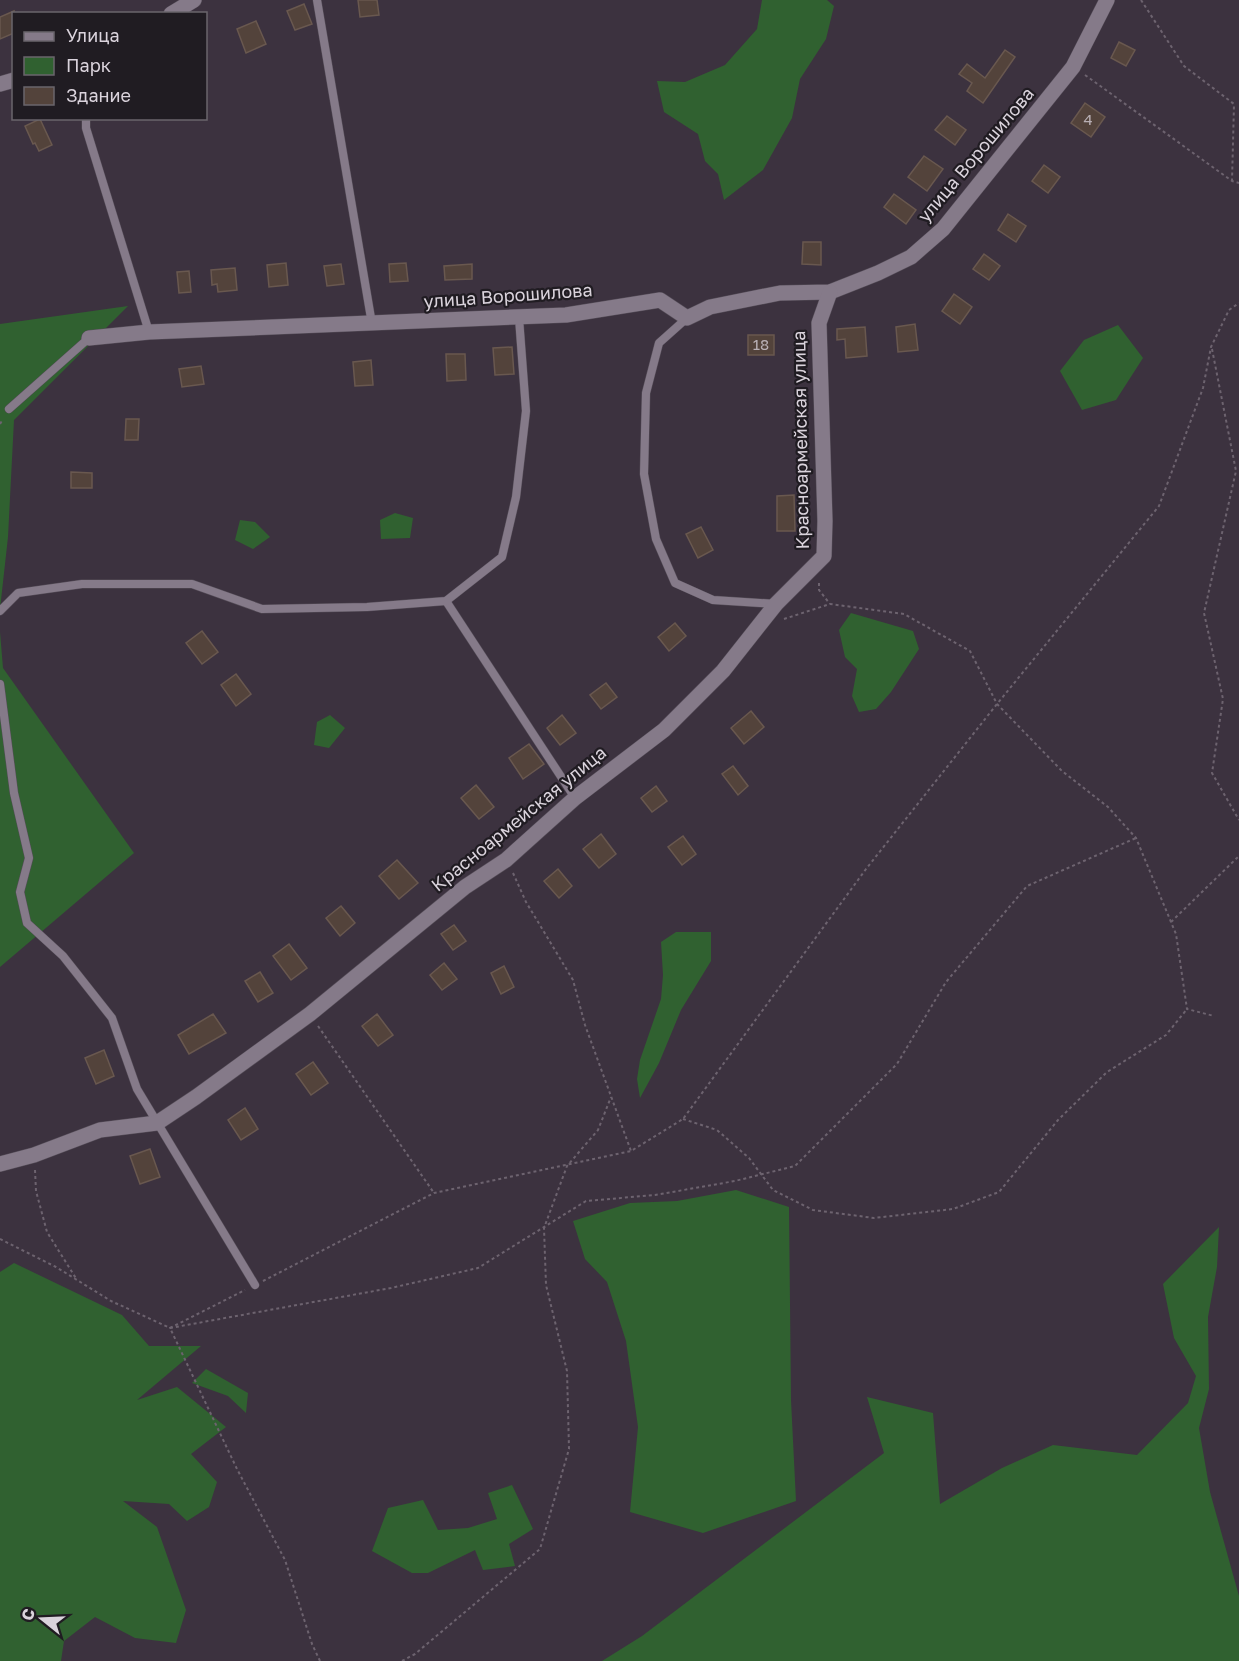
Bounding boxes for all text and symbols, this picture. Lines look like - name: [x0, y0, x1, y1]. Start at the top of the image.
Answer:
- legend: [12, 12, 207, 120]
- text: Улица: [66, 24, 120, 46]
- text: Парк: [66, 54, 111, 76]
- street label: улица Ворошилова: [912, 82, 1038, 226]
- text: Здание: [66, 84, 131, 106]
- house number: 4: [1083, 110, 1093, 128]
- street label: улица Ворошилова: [423, 278, 593, 312]
- street label: Красноармейская улица: [787, 330, 813, 550]
- house number: 18: [753, 335, 769, 353]
- street label: Красноармейская улица: [426, 741, 610, 896]
- north arrow: [12, 1589, 72, 1649]
- text: С: [16, 1606, 39, 1623]

